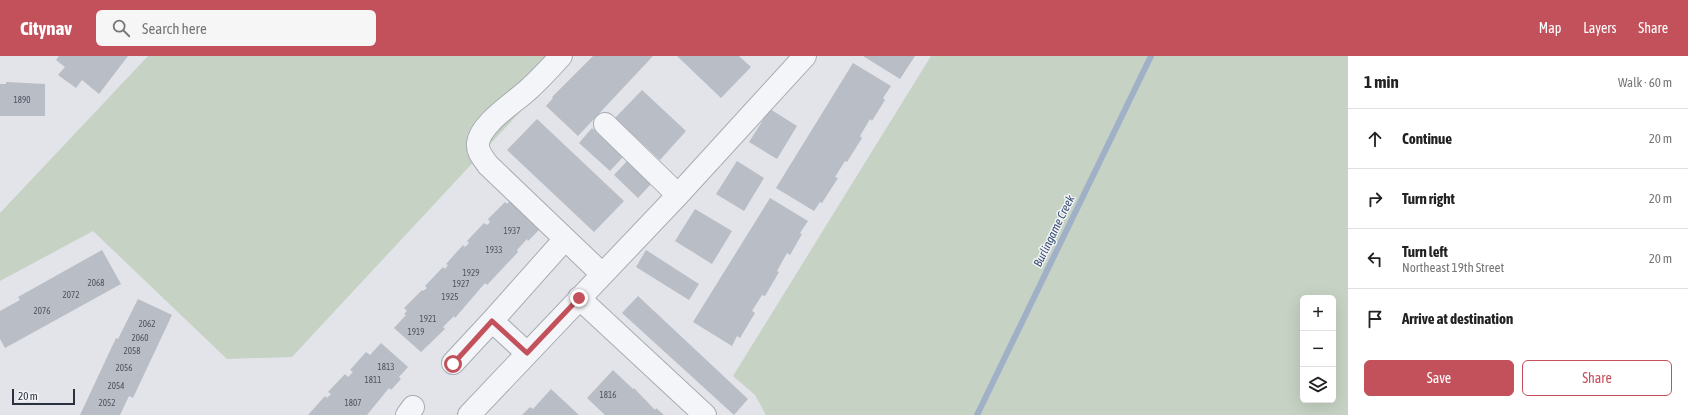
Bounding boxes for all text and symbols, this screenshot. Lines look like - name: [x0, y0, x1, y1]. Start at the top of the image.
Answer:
- search box: [96, 10, 376, 46]
- text: Citynav: [20, 17, 72, 39]
- icon: search: [110, 17, 132, 39]
- text: Search here: [142, 20, 207, 37]
- text: Map: [1539, 20, 1561, 36]
- text: Layers: [1583, 20, 1616, 36]
- text: Share: [1638, 20, 1668, 36]
- text: 1 min: [1364, 72, 1399, 92]
- text: Walk · 60 m: [1618, 75, 1672, 90]
- house number: 1890: [14, 95, 30, 105]
- icon: ahead: [1364, 128, 1386, 150]
- text: Continue: [1402, 130, 1452, 147]
- text: 20 m: [1649, 131, 1672, 146]
- icon: right: [1364, 188, 1386, 210]
- text: Turn right: [1402, 190, 1455, 207]
- text: 20 m: [1649, 191, 1672, 206]
- water label: Burlingame Creek: [1031, 192, 1078, 269]
- house number: 1937: [504, 226, 520, 236]
- text: Turn left: [1402, 243, 1448, 260]
- house number: 1933: [486, 245, 502, 255]
- icon: left: [1364, 248, 1386, 270]
- text: 20 m: [1649, 251, 1672, 266]
- text: Northeast 19th Street: [1402, 260, 1504, 275]
- house number: 1929: [463, 268, 479, 278]
- house number: 2068: [88, 278, 104, 288]
- house number: 1927: [453, 279, 469, 289]
- route end: [570, 289, 588, 307]
- house number: 2072: [63, 290, 79, 300]
- house number: 1925: [442, 292, 458, 302]
- map controls: [1300, 295, 1336, 403]
- button: +: [1300, 295, 1336, 331]
- house number: 2076: [34, 306, 50, 316]
- icon: arrive: [1364, 308, 1386, 330]
- text: Arrive at destination: [1402, 310, 1513, 327]
- house number: 1921: [420, 314, 436, 324]
- house number: 2062: [139, 319, 155, 329]
- house number: 1919: [408, 327, 424, 337]
- button: −: [1300, 331, 1336, 367]
- house number: 2060: [132, 333, 148, 343]
- house number: 2058: [124, 346, 140, 356]
- route start: [444, 355, 462, 373]
- button: Save: [1364, 360, 1514, 396]
- button: Share: [1522, 360, 1672, 396]
- house number: 1813: [378, 362, 394, 372]
- house number: 2056: [116, 363, 132, 373]
- button: layers: [1300, 367, 1336, 403]
- house number: 1811: [365, 375, 381, 385]
- house number: 2054: [108, 381, 124, 391]
- scale bar: [12, 387, 75, 406]
- text: 20 m: [18, 390, 38, 402]
- house number: 1816: [600, 390, 616, 400]
- house number: 2052: [99, 398, 115, 408]
- house number: 1807: [345, 398, 361, 408]

